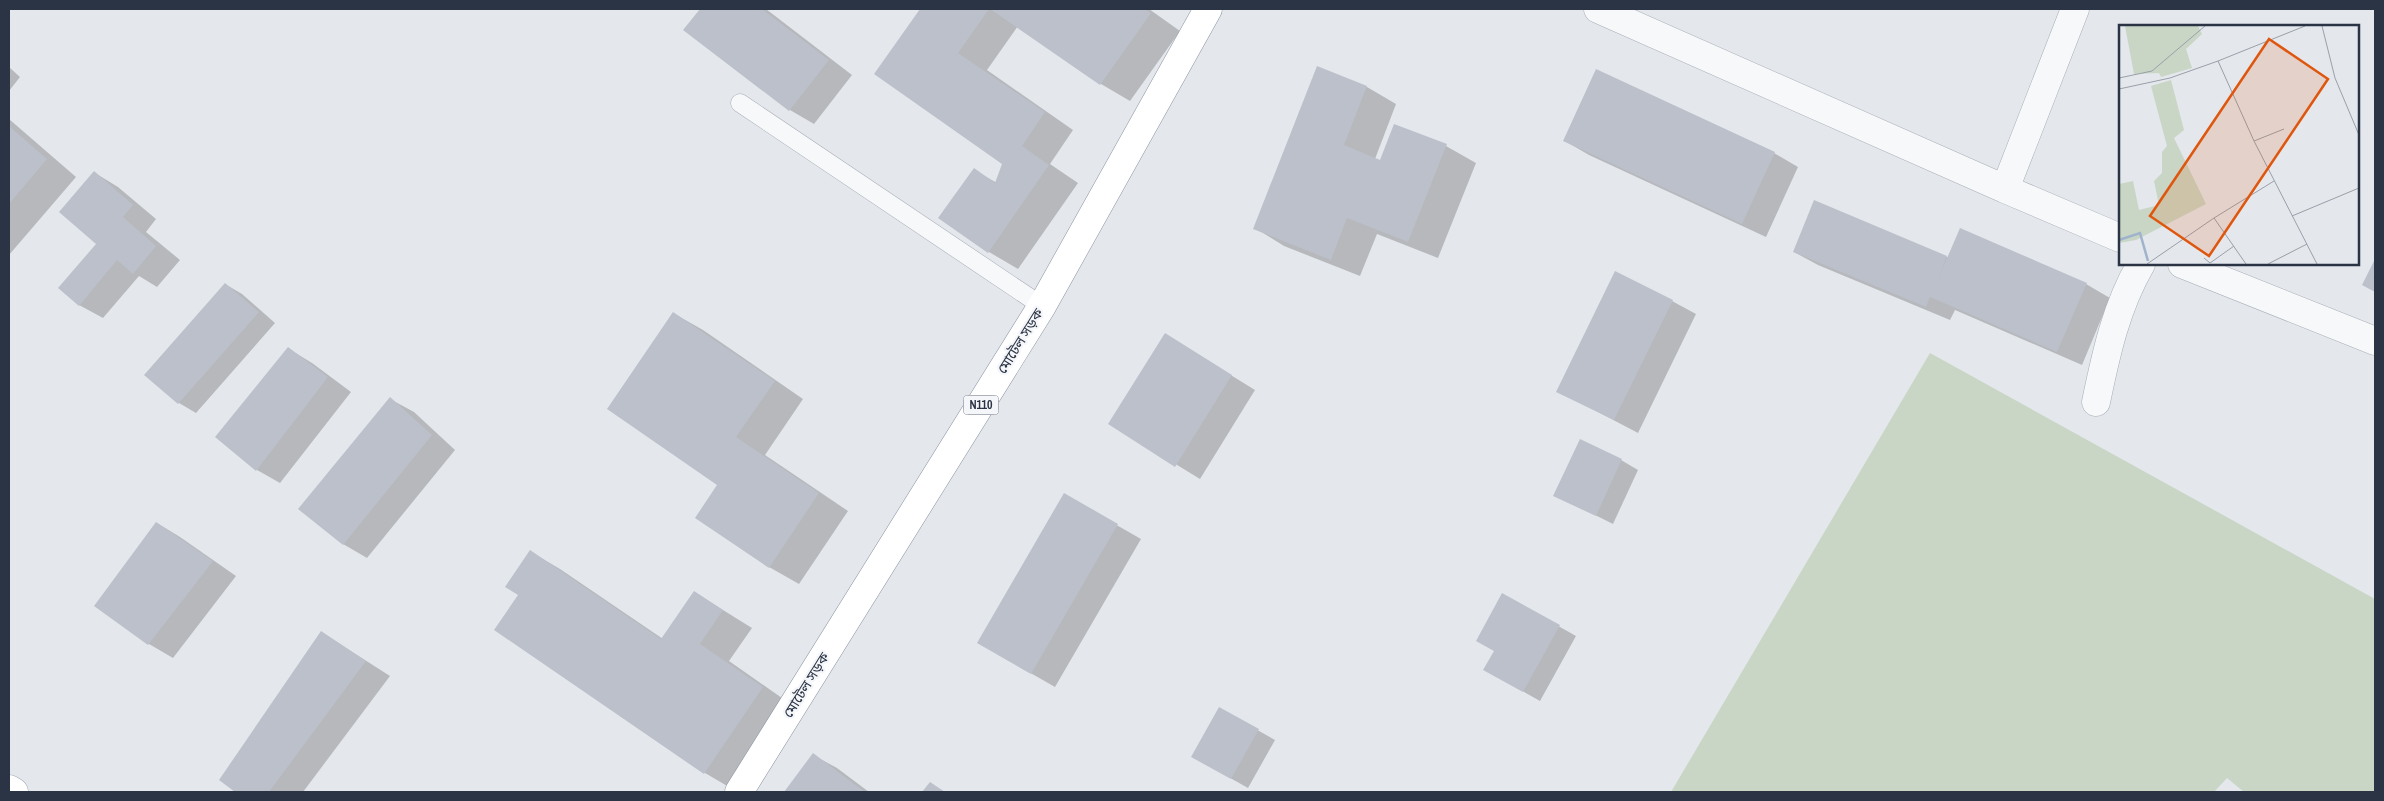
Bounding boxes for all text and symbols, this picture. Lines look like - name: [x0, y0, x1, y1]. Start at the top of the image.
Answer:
- inset map: [2119, 25, 2359, 265]
- street label: মোটেল সড়ক: [993, 304, 1047, 377]
- road number: N110: [964, 396, 998, 414]
- street label: মোটেল সড়ক: [779, 648, 833, 721]

